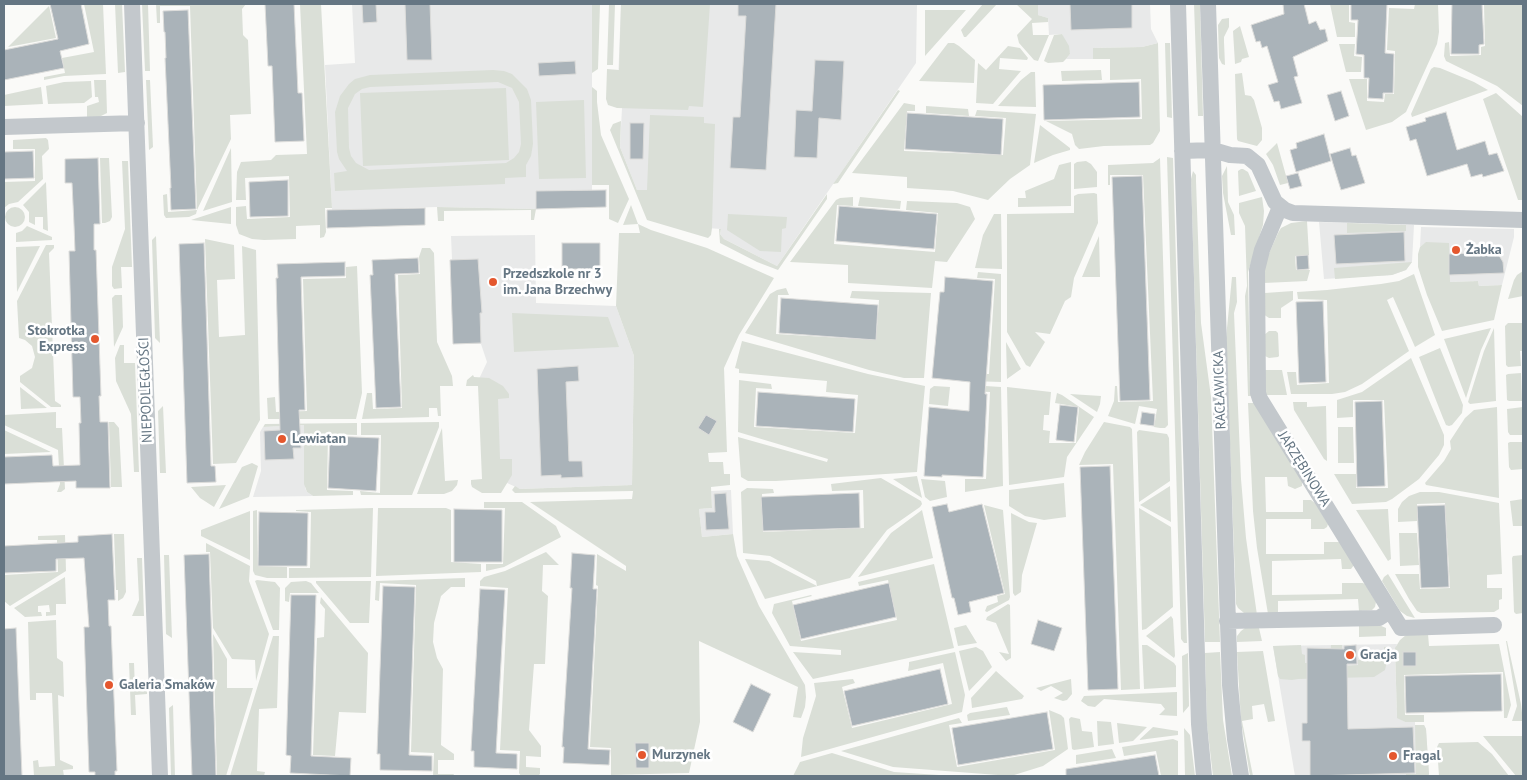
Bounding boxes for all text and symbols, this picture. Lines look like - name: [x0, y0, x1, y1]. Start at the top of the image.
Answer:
- place label: Żabka: [1466, 242, 1502, 258]
- marker: Żabka: [1450, 244, 1462, 256]
- place label: Przedszkole nr 3 im. Jana Brzechwy: [503, 266, 612, 298]
- marker: Przedszkole nr 3 im. Jana Brzechwy: [487, 276, 499, 288]
- place label: Stokrotka Express: [27, 323, 85, 356]
- marker: Stokrotka Express: [89, 333, 101, 345]
- street label: NIEPODLEGŁOŚCI: [136, 337, 156, 443]
- street label: RACŁAWICKA: [1210, 350, 1230, 430]
- street label: JARZĘBINOWA: [1274, 428, 1334, 510]
- place label: Lewiatan: [292, 431, 346, 447]
- marker: Lewiatan: [276, 433, 288, 445]
- place label: Gracja: [1360, 647, 1397, 663]
- marker: Gracja: [1344, 649, 1356, 661]
- place label: Galeria Smaków: [119, 677, 215, 693]
- marker: Galeria Smaków: [103, 679, 115, 691]
- place label: Murzynek: [652, 747, 710, 763]
- place label: Fragal: [1403, 748, 1441, 764]
- marker: Murzynek: [636, 749, 648, 761]
- marker: Fragal: [1387, 750, 1399, 762]

